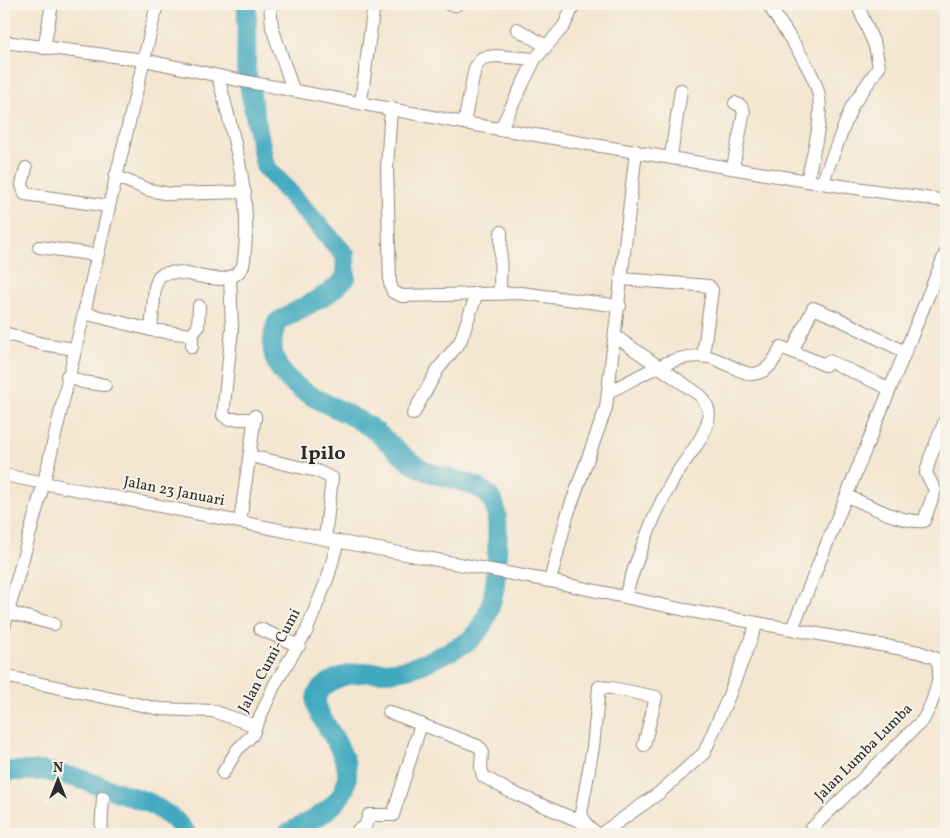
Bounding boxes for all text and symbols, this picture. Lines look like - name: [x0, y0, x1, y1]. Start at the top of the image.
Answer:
- district label: Ipilo: [300, 440, 346, 468]
- street label: Jalan 23 Januari: [122, 472, 226, 512]
- street label: Jalan Cumi-Cumi: [234, 605, 306, 717]
- street label: Jalan Lumba Lumba: [810, 699, 918, 807]
- north arrow: [32, 756, 82, 806]
- text: N: [53, 759, 63, 778]

